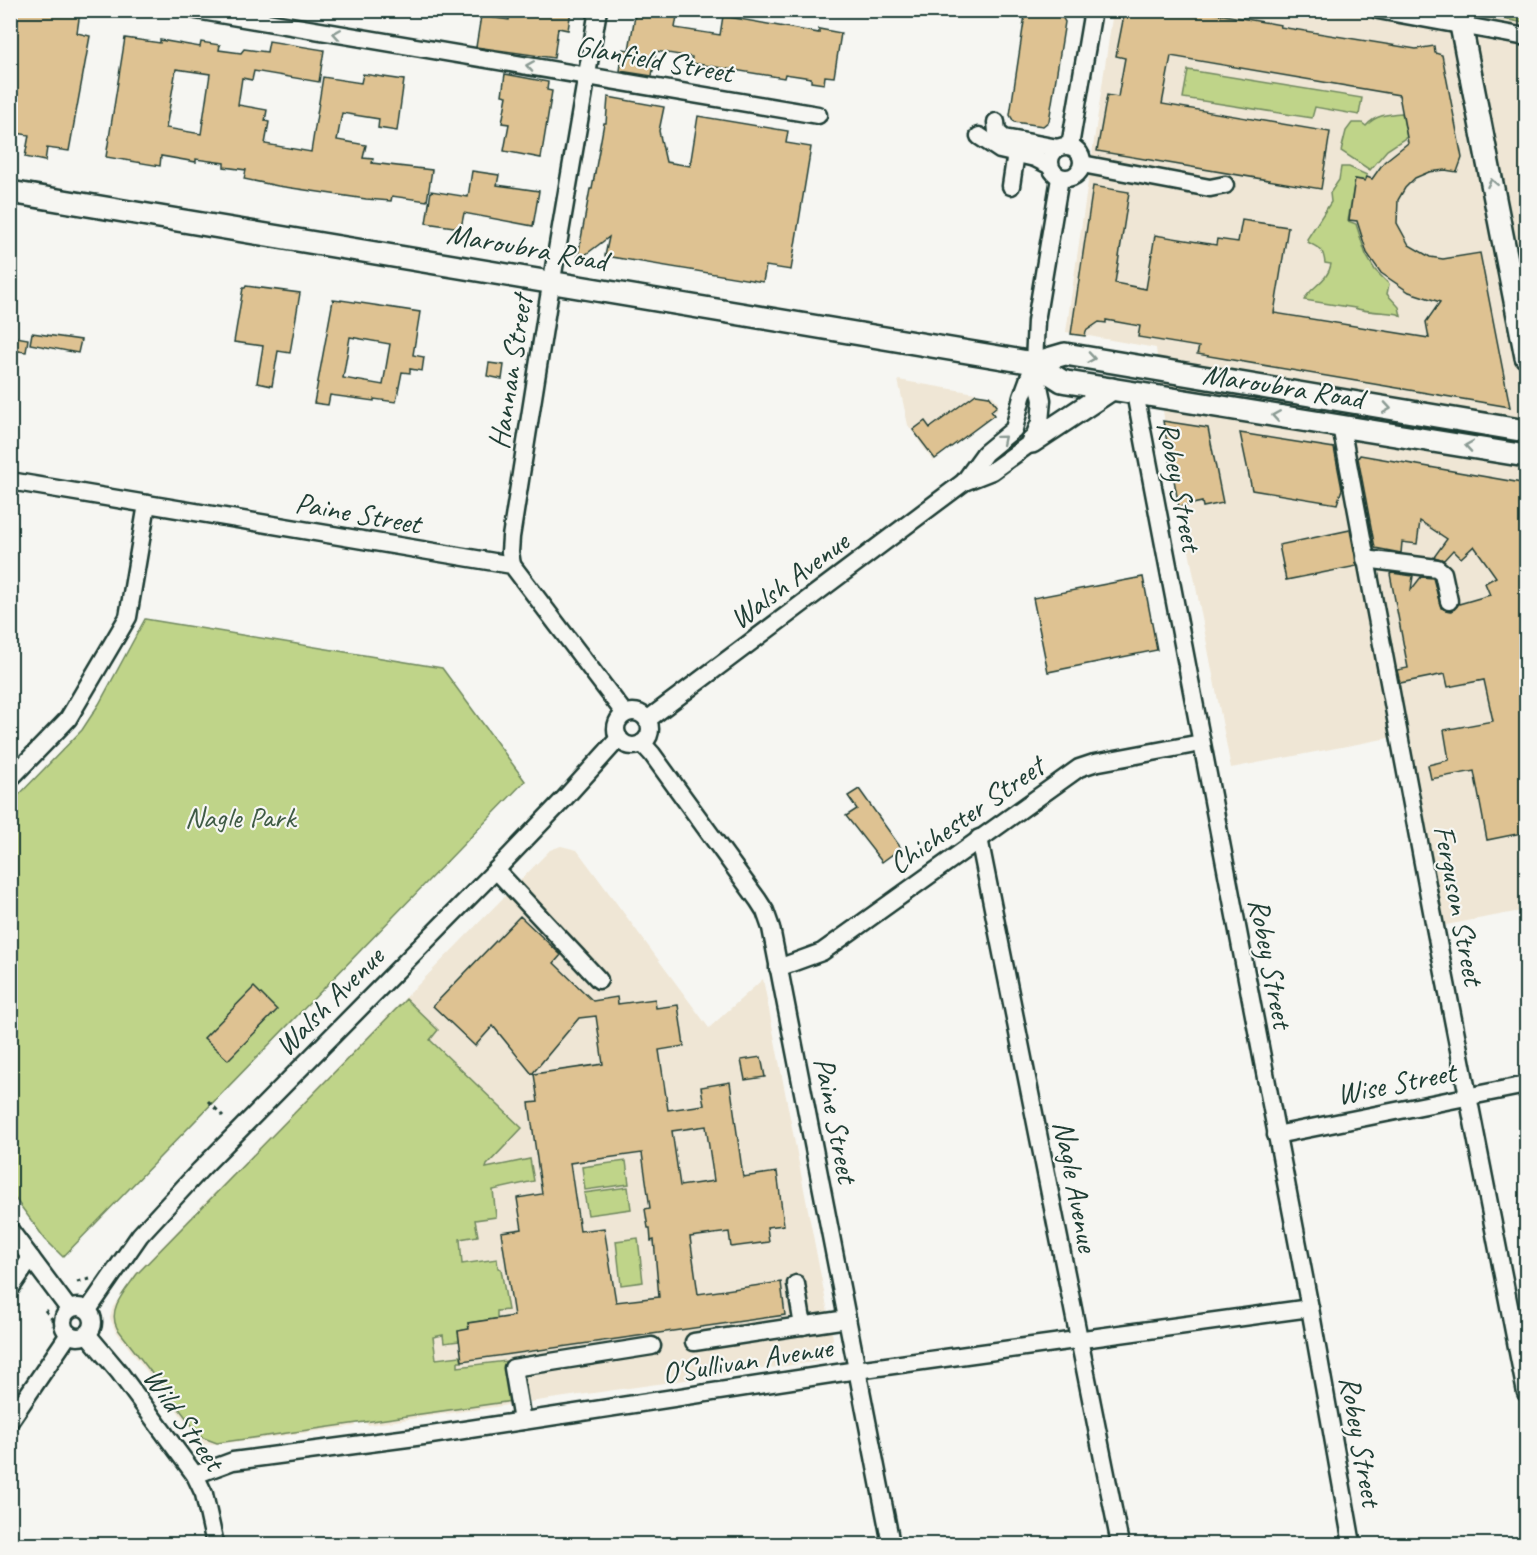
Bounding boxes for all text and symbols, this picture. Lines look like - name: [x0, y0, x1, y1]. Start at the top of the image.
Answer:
- street label: Glanfield Street: [572, 26, 739, 92]
- one-way arrow: [333, 28, 343, 41]
- one-way arrow: [525, 60, 535, 73]
- one-way arrow: [1487, 179, 1500, 189]
- street label: Maroubra Road: [444, 214, 614, 280]
- street label: Hannan Street: [479, 288, 542, 452]
- one-way arrow: [1086, 352, 1096, 364]
- street label: Maroubra Road: [1200, 355, 1370, 418]
- one-way arrow: [1382, 401, 1392, 413]
- one-way arrow: [1272, 410, 1281, 422]
- street label: Robey Street: [1149, 418, 1212, 557]
- one-way arrow: [995, 435, 1006, 446]
- one-way arrow: [1464, 441, 1473, 453]
- street label: Paine Street: [292, 483, 427, 543]
- street label: Walsh Avenue: [722, 521, 858, 637]
- street label: Chichester Street: [881, 745, 1054, 882]
- park label: Nagle Park: [185, 798, 297, 836]
- street label: Ferguson Street: [1425, 822, 1494, 991]
- street label: Robey Street: [1240, 895, 1303, 1034]
- street label: Walsh Avenue: [266, 937, 393, 1064]
- street label: Wise Street: [1333, 1052, 1462, 1113]
- street label: Paine Street: [805, 1054, 867, 1189]
- street label: Nagle Avenue: [1045, 1117, 1108, 1257]
- street label: O'Sullivan Avenue: [659, 1327, 837, 1392]
- street label: Wild Street: [135, 1360, 235, 1480]
- street label: Robey Street: [1331, 1373, 1392, 1512]

